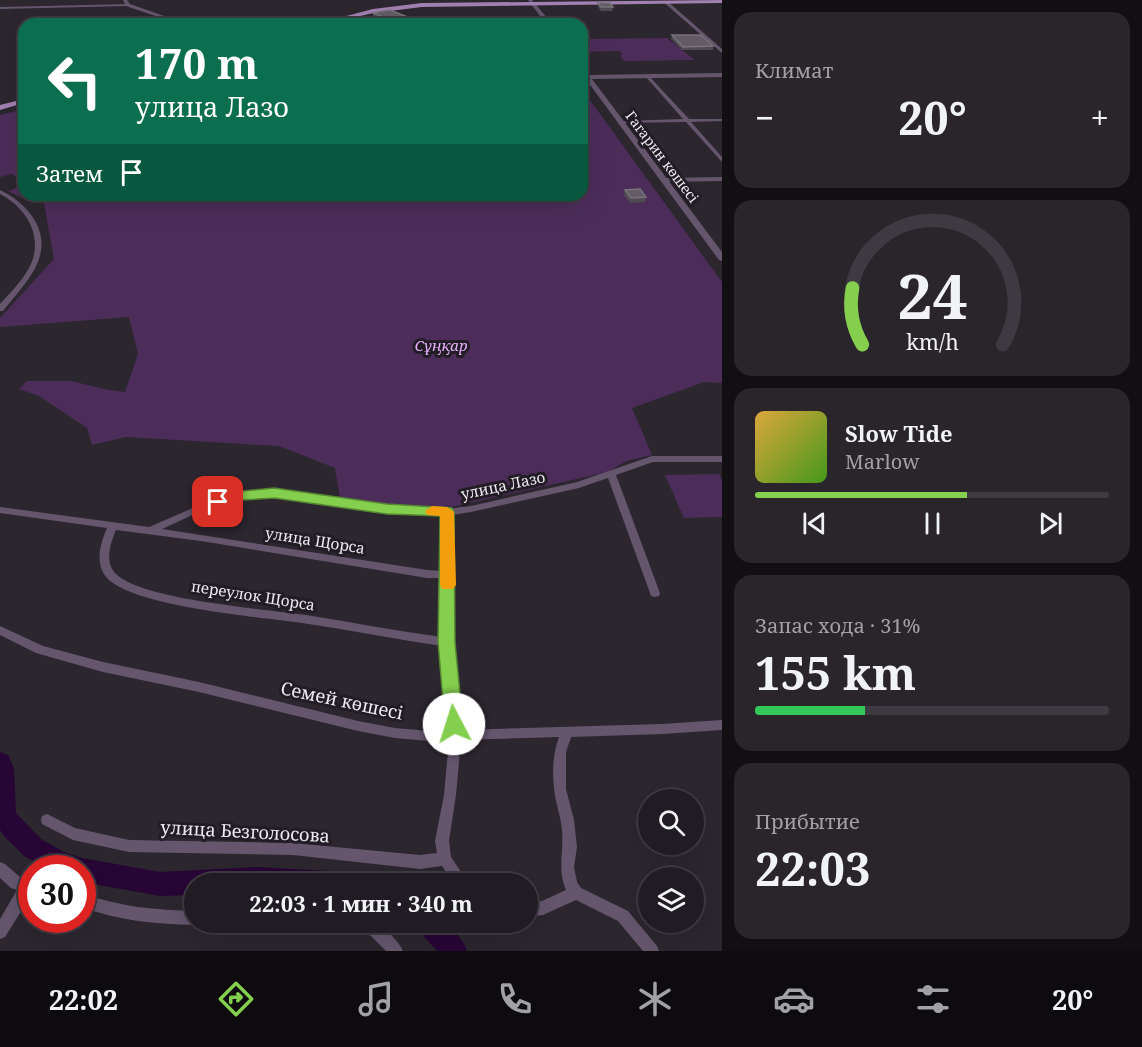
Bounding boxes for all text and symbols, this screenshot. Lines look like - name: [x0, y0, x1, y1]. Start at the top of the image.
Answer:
- text: 170 m: [135, 34, 259, 91]
- icon: left: [36, 42, 114, 120]
- text: Климат: [755, 57, 833, 84]
- text: 20°: [898, 87, 967, 148]
- text: улица Лазо: [135, 88, 289, 125]
- text: −: [755, 95, 774, 140]
- text: +: [1091, 95, 1109, 140]
- street label: Гагарин көшесі: [622, 107, 703, 207]
- icon: arrive: [115, 156, 148, 189]
- text: Затем: [36, 158, 103, 188]
- text: 24: [897, 252, 967, 337]
- text: km/h: [906, 327, 959, 356]
- park label: Сұңқар: [415, 335, 468, 355]
- text: Slow Tide: [845, 418, 953, 448]
- text: Marlow: [845, 448, 919, 475]
- street label: улица Лазо: [459, 466, 547, 504]
- pin: [192, 476, 243, 527]
- icon: arrive: [201, 485, 234, 518]
- icon: previous: [798, 507, 831, 540]
- icon: pause: [916, 507, 949, 540]
- icon: next: [1034, 507, 1067, 540]
- street label: улица Щорса: [264, 522, 366, 558]
- street label: переулок Щорса: [190, 575, 316, 615]
- text: Запас хода · 31%: [755, 612, 920, 639]
- text: 155 km: [755, 642, 916, 703]
- street label: Семей көшесі: [279, 675, 406, 725]
- position arrow: [422, 692, 486, 756]
- map controls: [638, 789, 704, 933]
- button: search: [638, 789, 704, 855]
- text: Прибытие: [755, 808, 860, 835]
- street label: улица Безголосова: [160, 815, 330, 847]
- text: 22:03: [755, 838, 870, 899]
- speed limit sign: 30: [18, 855, 96, 933]
- button: layers: [638, 867, 704, 933]
- text: 22:03 · 1 мин · 340 m: [249, 888, 473, 918]
- icon: directions: [215, 978, 257, 1020]
- icon: music: [355, 978, 397, 1020]
- icon: phone: [494, 978, 536, 1020]
- icon: climate: [634, 978, 676, 1020]
- icon: car: [773, 978, 815, 1020]
- icon: filters: [912, 978, 954, 1020]
- text: 22:02: [49, 981, 118, 1018]
- text: 20°: [1052, 981, 1093, 1018]

